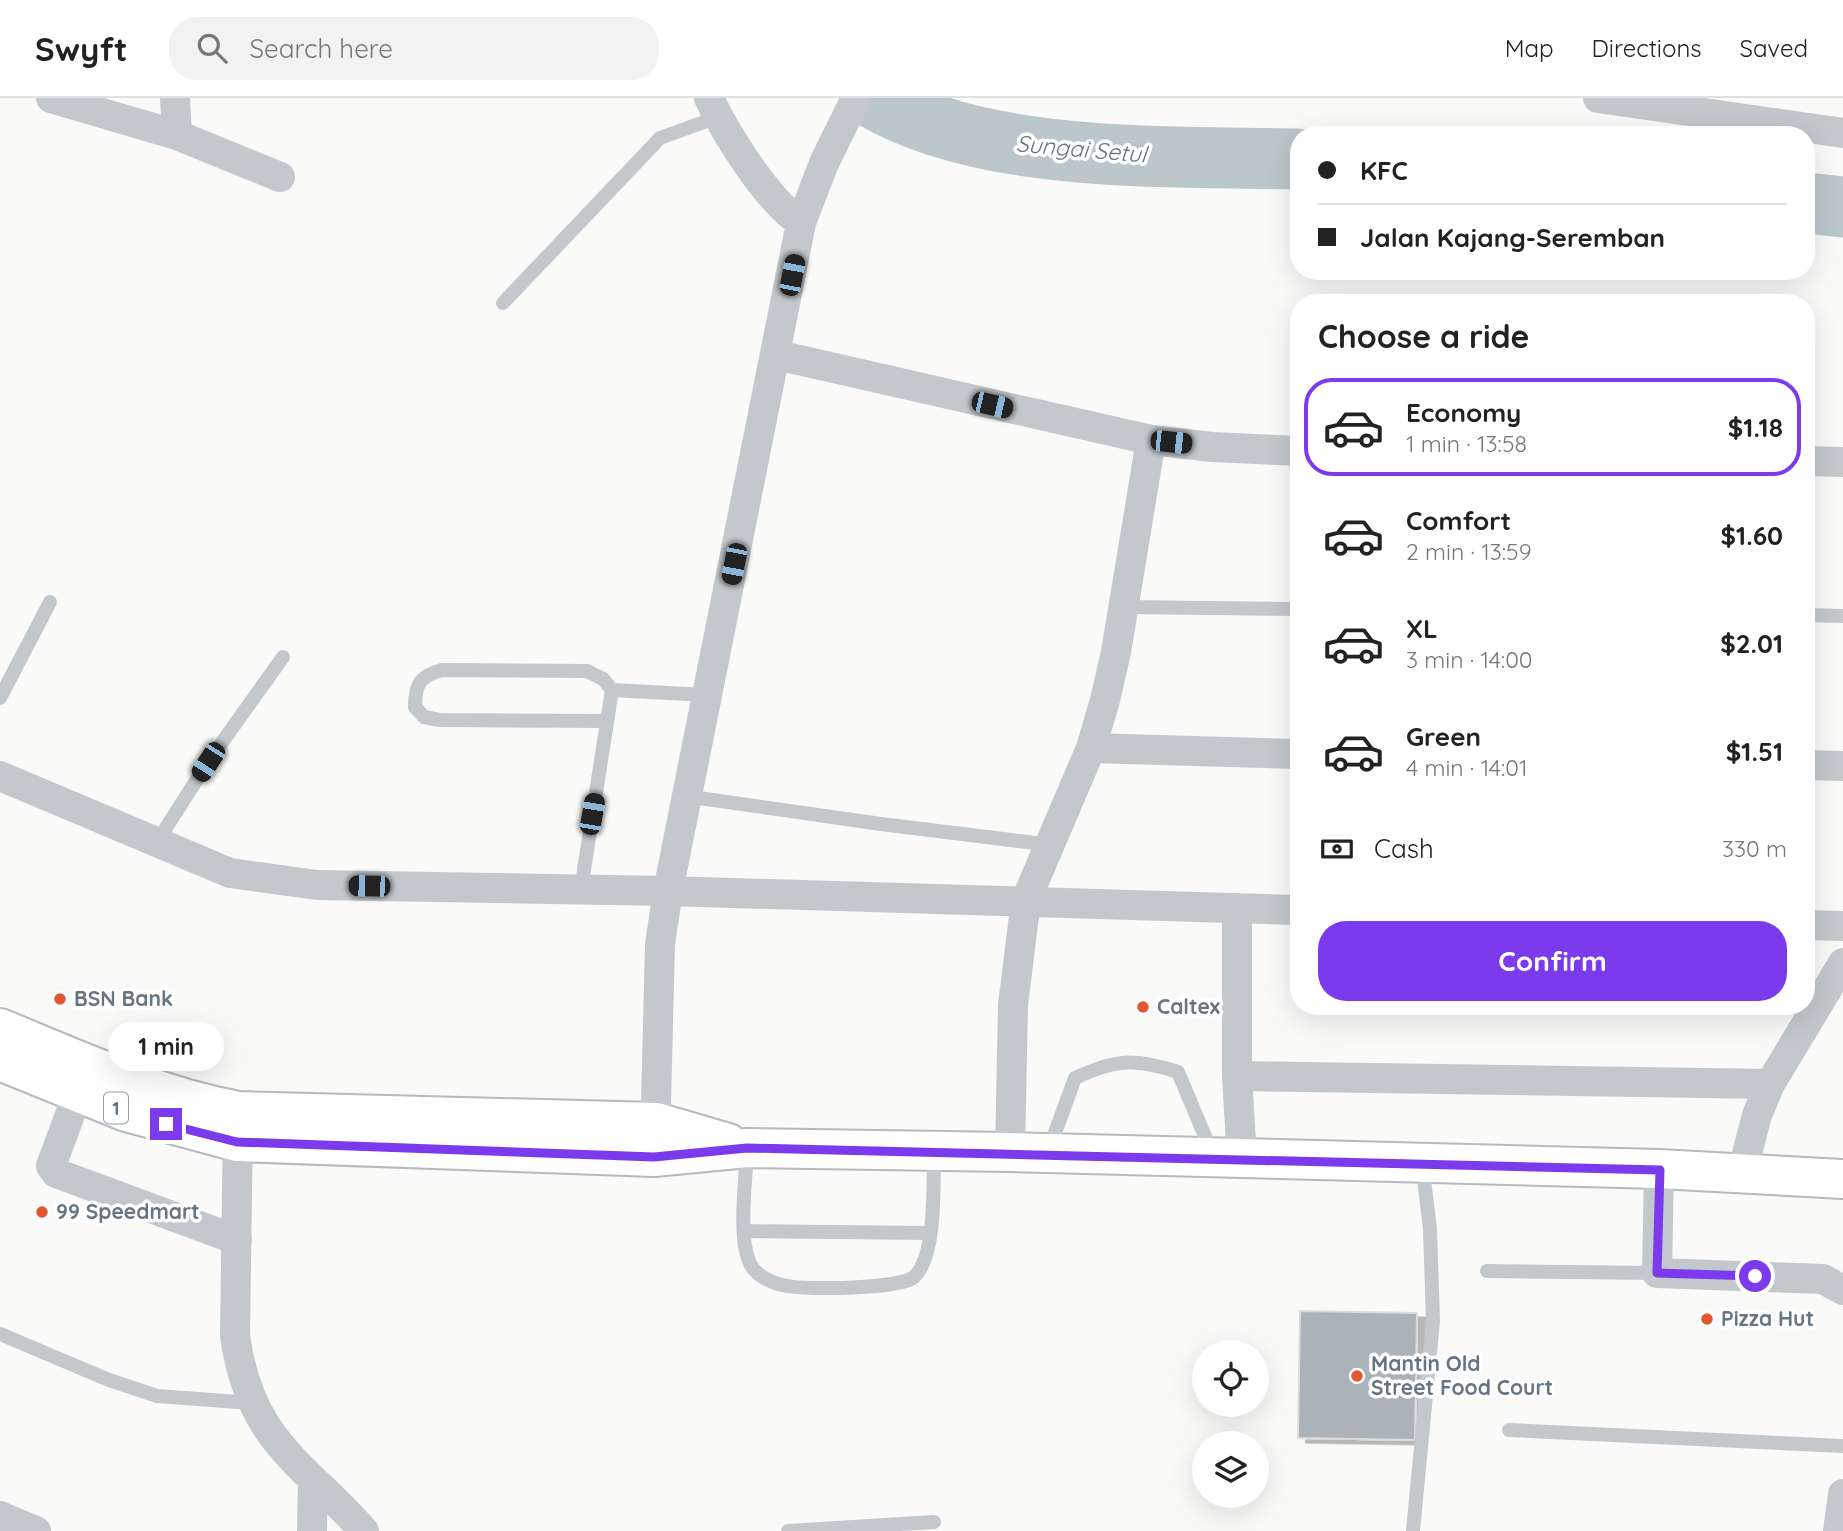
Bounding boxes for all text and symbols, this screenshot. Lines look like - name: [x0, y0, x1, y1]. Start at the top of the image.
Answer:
- search box: [169, 17, 659, 80]
- text: Swyft: [35, 28, 127, 69]
- icon: search: [193, 29, 231, 67]
- text: Search here: [249, 32, 393, 65]
- text: Map: [1505, 33, 1554, 63]
- text: Directions: [1592, 33, 1702, 63]
- text: Saved: [1740, 33, 1808, 63]
- water label: Sungai Setul: [1015, 128, 1150, 169]
- text: KFC: [1360, 154, 1408, 187]
- text: Jalan Kajang-Seremban: [1360, 221, 1665, 254]
- car: [778, 252, 807, 298]
- text: Choose a ride: [1318, 316, 1530, 356]
- car: [970, 390, 1015, 420]
- icon: car: [1322, 396, 1385, 459]
- text: Economy: [1406, 396, 1521, 429]
- text: $1.18: [1728, 411, 1783, 444]
- car: [1150, 429, 1193, 455]
- text: 1 min · 13:58: [1406, 429, 1527, 458]
- icon: car: [1322, 504, 1385, 567]
- text: Comfort: [1406, 504, 1511, 537]
- text: $1.60: [1721, 519, 1783, 552]
- text: 2 min · 13:59: [1406, 537, 1532, 566]
- car: [720, 541, 749, 587]
- icon: car: [1322, 612, 1385, 675]
- text: XL: [1406, 612, 1438, 645]
- text: $2.01: [1720, 627, 1783, 660]
- text: 3 min · 14:00: [1406, 645, 1533, 674]
- icon: car: [1322, 720, 1385, 783]
- text: Green: [1406, 720, 1481, 753]
- text: $1.51: [1726, 735, 1783, 768]
- car: [188, 739, 229, 785]
- text: 4 min · 14:01: [1406, 753, 1527, 782]
- car: [579, 791, 606, 837]
- icon: cash: [1318, 830, 1356, 868]
- text: Cash: [1374, 832, 1434, 865]
- text: 330 m: [1722, 834, 1787, 863]
- car: [348, 875, 391, 897]
- button: Confirm: [1318, 921, 1787, 1001]
- place label: BSN Bank: [74, 985, 173, 1011]
- marker: BSN Bank: [52, 991, 68, 1007]
- place label: Caltex: [1157, 993, 1220, 1019]
- marker: Caltex: [1135, 999, 1151, 1015]
- callout: 1 min: [108, 1023, 224, 1072]
- text: 1 min: [138, 1032, 194, 1061]
- road number: 1: [104, 1092, 128, 1124]
- route end: [150, 1108, 182, 1140]
- place label: 99 Speedmart: [56, 1198, 200, 1224]
- marker: 99 Speedmart: [34, 1204, 50, 1220]
- route start: [1739, 1260, 1771, 1292]
- place label: Pizza Hut: [1721, 1305, 1814, 1331]
- marker: Pizza Hut: [1699, 1311, 1715, 1327]
- map controls: [1192, 1340, 1269, 1508]
- button: locate: [1192, 1340, 1269, 1417]
- place label: Mantin Old Street Food Court: [1371, 1350, 1553, 1400]
- marker: Mantin Old Street Food Court: [1349, 1368, 1365, 1384]
- button: layers: [1192, 1431, 1269, 1508]

